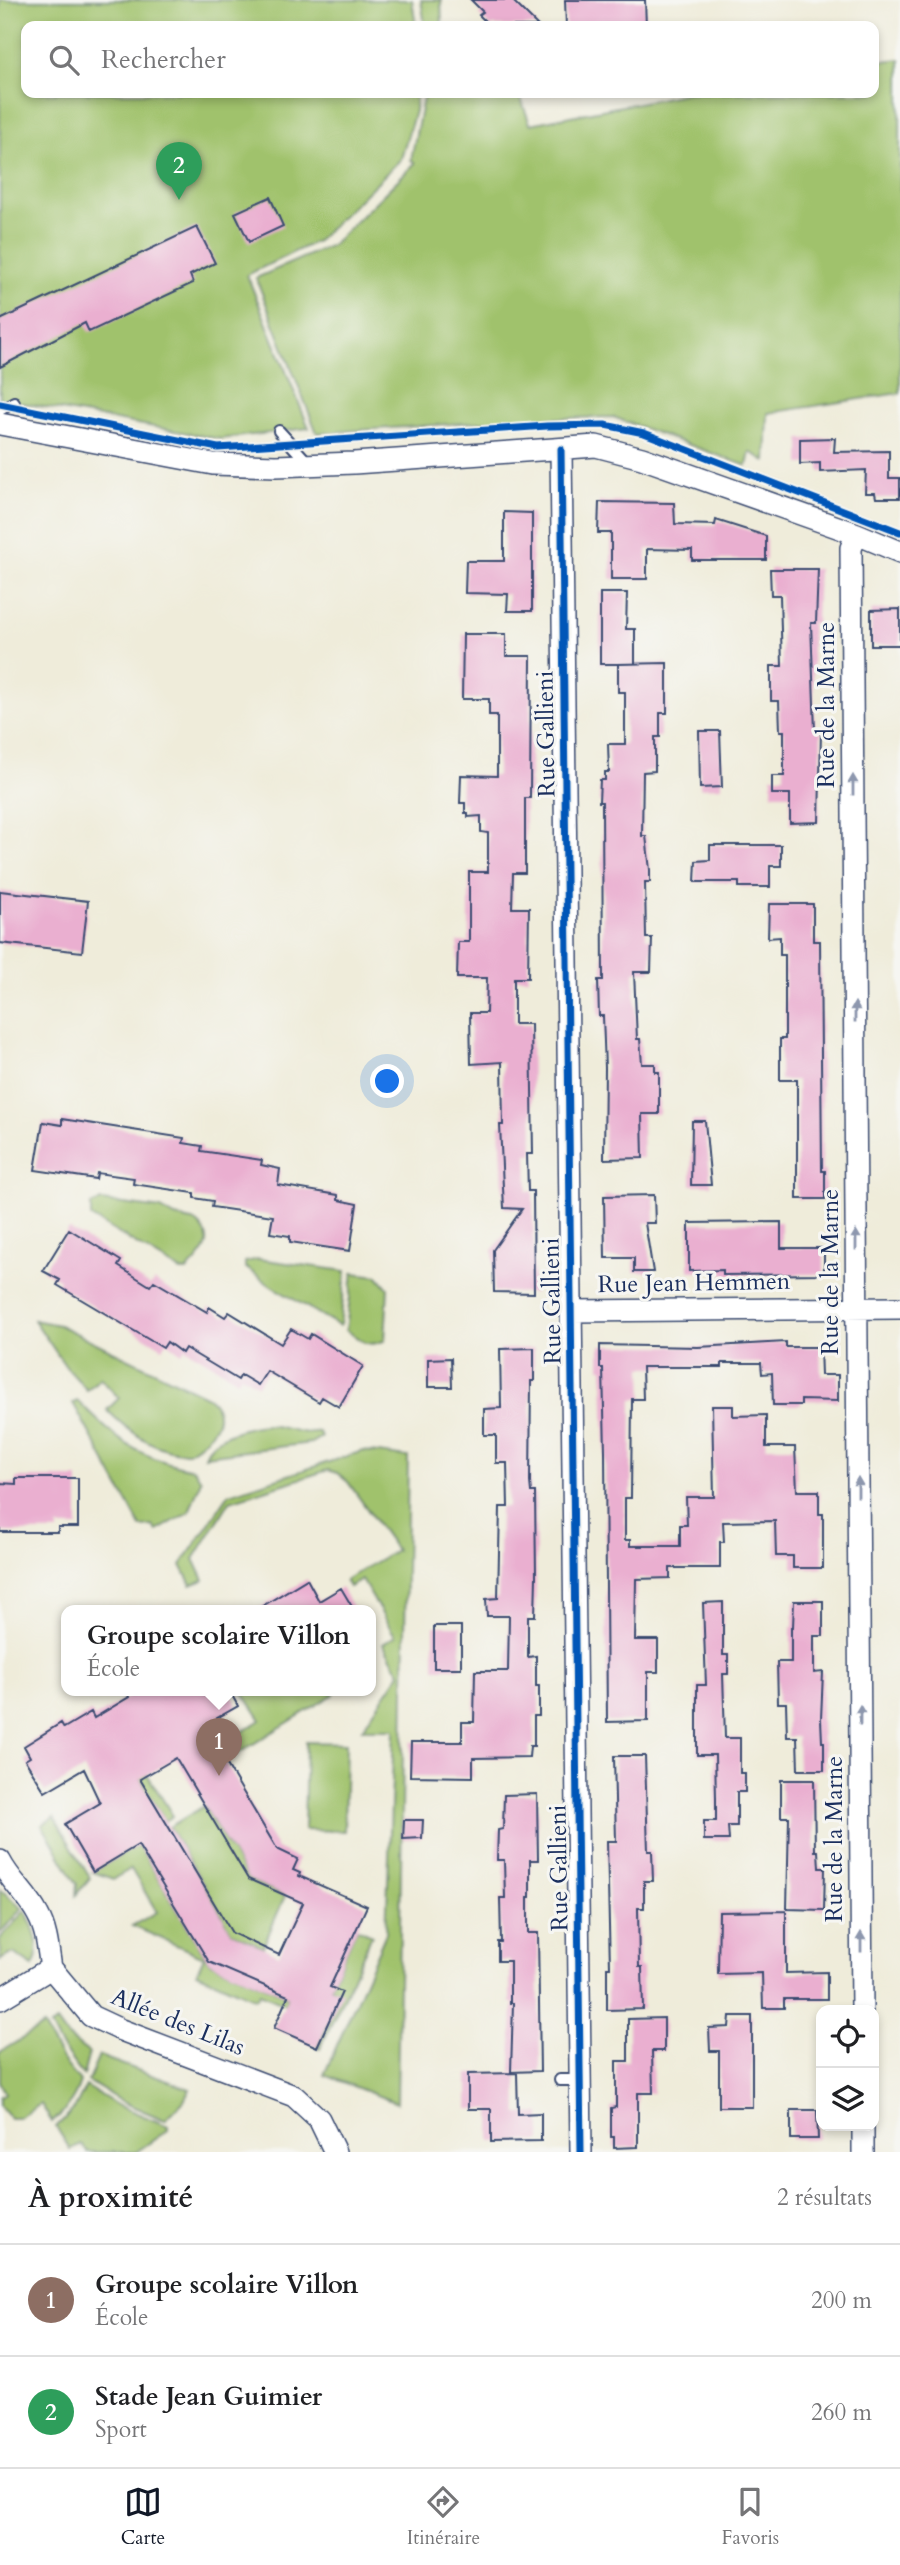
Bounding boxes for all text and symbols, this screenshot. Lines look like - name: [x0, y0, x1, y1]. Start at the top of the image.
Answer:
- search box: [21, 21, 879, 98]
- icon: search: [45, 41, 83, 79]
- text: Rechercher: [101, 42, 226, 77]
- pin: 2: [156, 142, 202, 200]
- street label: Rue de la Marne: [810, 622, 843, 788]
- street label: Rue Gallieni: [528, 670, 564, 798]
- one-way arrow: [847, 773, 859, 795]
- one-way arrow: [849, 1001, 861, 1023]
- your location: [370, 1064, 404, 1098]
- street label: Rue de la Marne: [814, 1189, 847, 1355]
- one-way arrow: [851, 1228, 862, 1250]
- street label: Rue Gallieni: [534, 1237, 570, 1365]
- street label: Rue Jean Hemmen: [597, 1265, 791, 1301]
- one-way arrow: [852, 1476, 864, 1498]
- popup: [61, 1605, 376, 1696]
- text: Groupe scolaire Villon: [87, 1618, 350, 1653]
- text: École: [87, 1653, 140, 1684]
- one-way arrow: [854, 1703, 866, 1725]
- pin: 1: [196, 1718, 242, 1776]
- street label: Rue de la Marne: [818, 1756, 851, 1922]
- street label: Rue Gallieni: [541, 1804, 577, 1932]
- one-way arrow: [855, 1931, 867, 1953]
- street label: Allée des Lilas: [106, 1980, 250, 2064]
- map controls: [816, 2005, 879, 2131]
- button: locate: [816, 2005, 879, 2068]
- button: layers: [816, 2068, 879, 2131]
- text: À proximité: [28, 2177, 193, 2218]
- text: 2 résultats: [777, 2182, 872, 2213]
- text: Groupe scolaire Villon: [95, 2267, 358, 2302]
- text: 1: [45, 2285, 57, 2316]
- text: 200 m: [811, 2285, 872, 2316]
- text: École: [95, 2302, 148, 2333]
- text: Stade Jean Guimier: [95, 2379, 322, 2414]
- text: 2: [45, 2397, 57, 2428]
- text: 260 m: [811, 2397, 872, 2428]
- text: Sport: [95, 2414, 147, 2445]
- tab: Carte: [121, 2483, 165, 2551]
- tab: Itinéraire: [407, 2483, 480, 2551]
- tab: Favoris: [722, 2483, 779, 2551]

